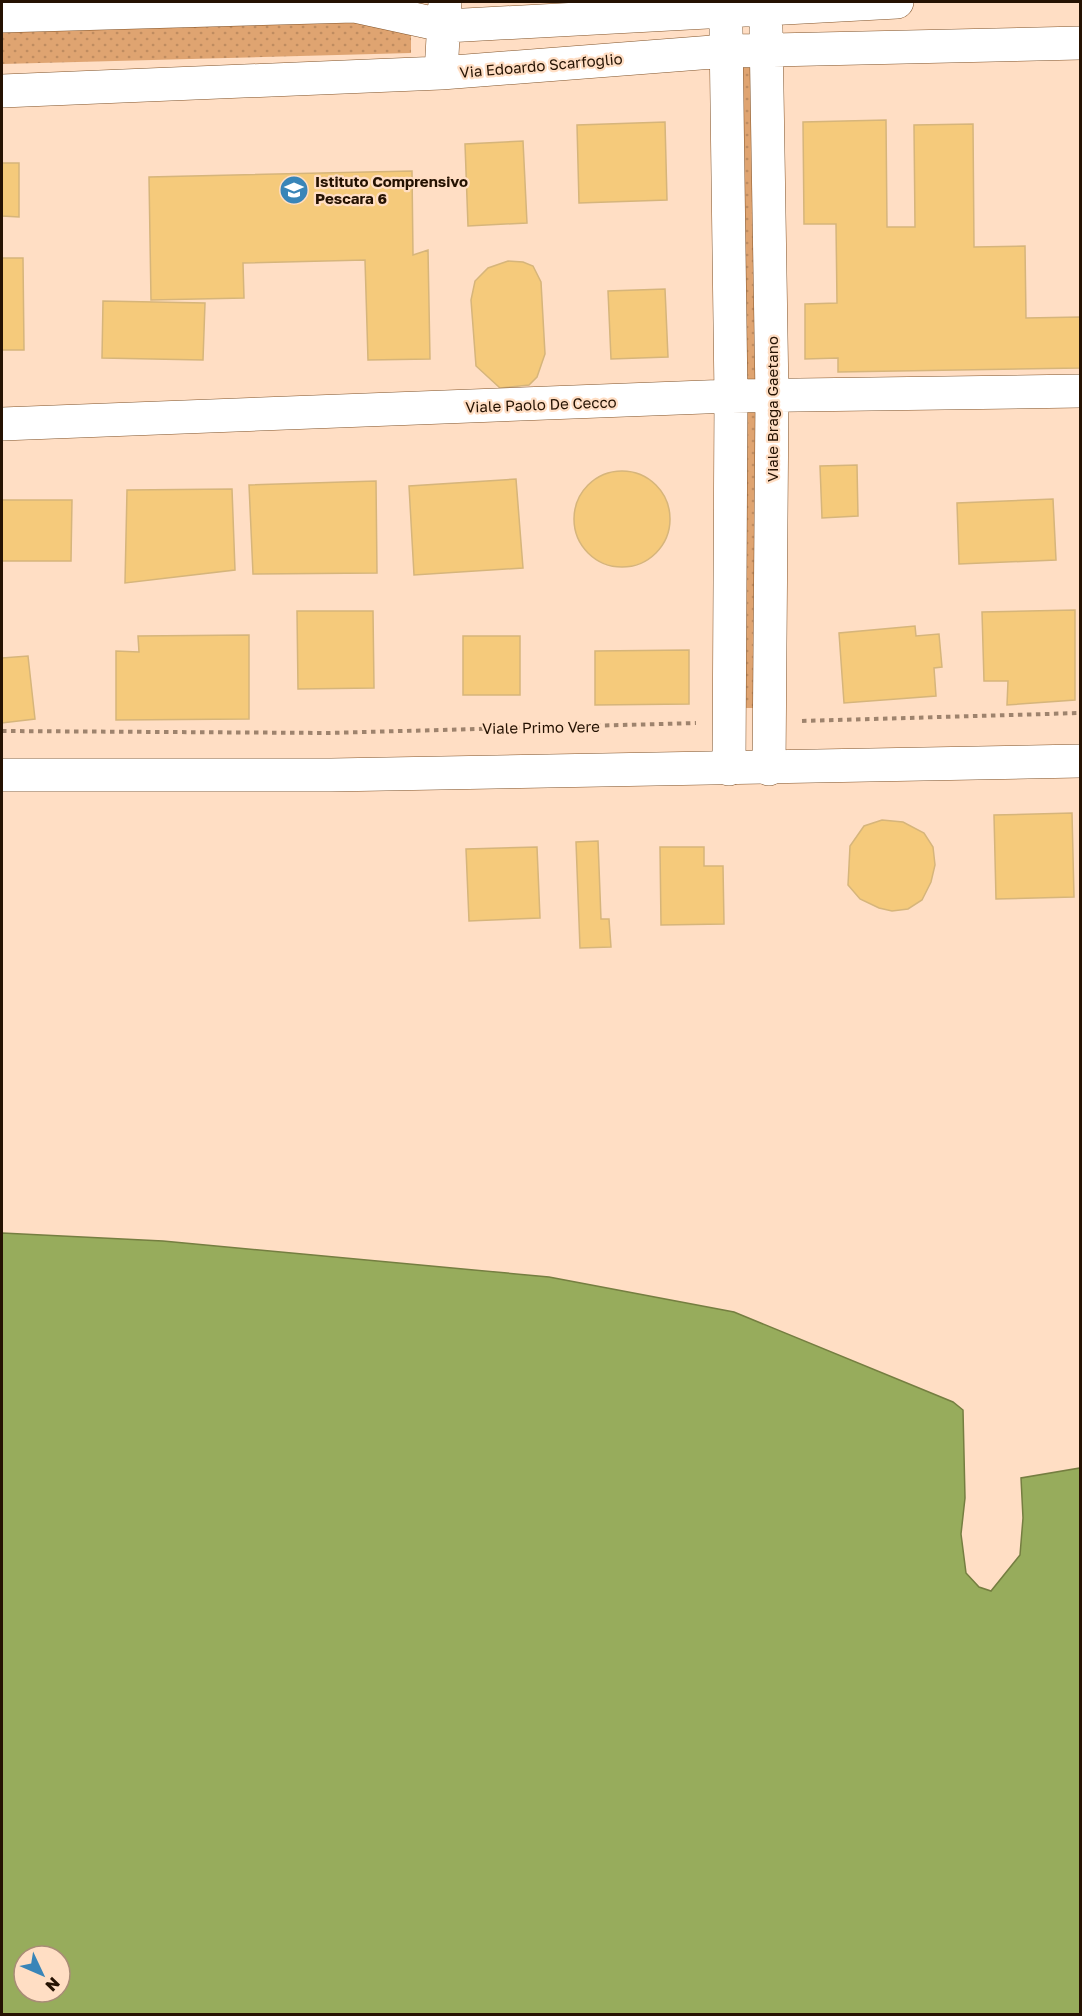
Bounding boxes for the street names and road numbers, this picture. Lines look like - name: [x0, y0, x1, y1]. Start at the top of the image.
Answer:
- street label: Via Edoardo Scarfoglio: [459, 49, 623, 81]
- street label: Viale Braga Gaetano: [763, 336, 781, 482]
- street label: Viale Paolo De Cecco: [465, 392, 617, 416]
- street label: Viale Primo Vere: [482, 717, 600, 737]

